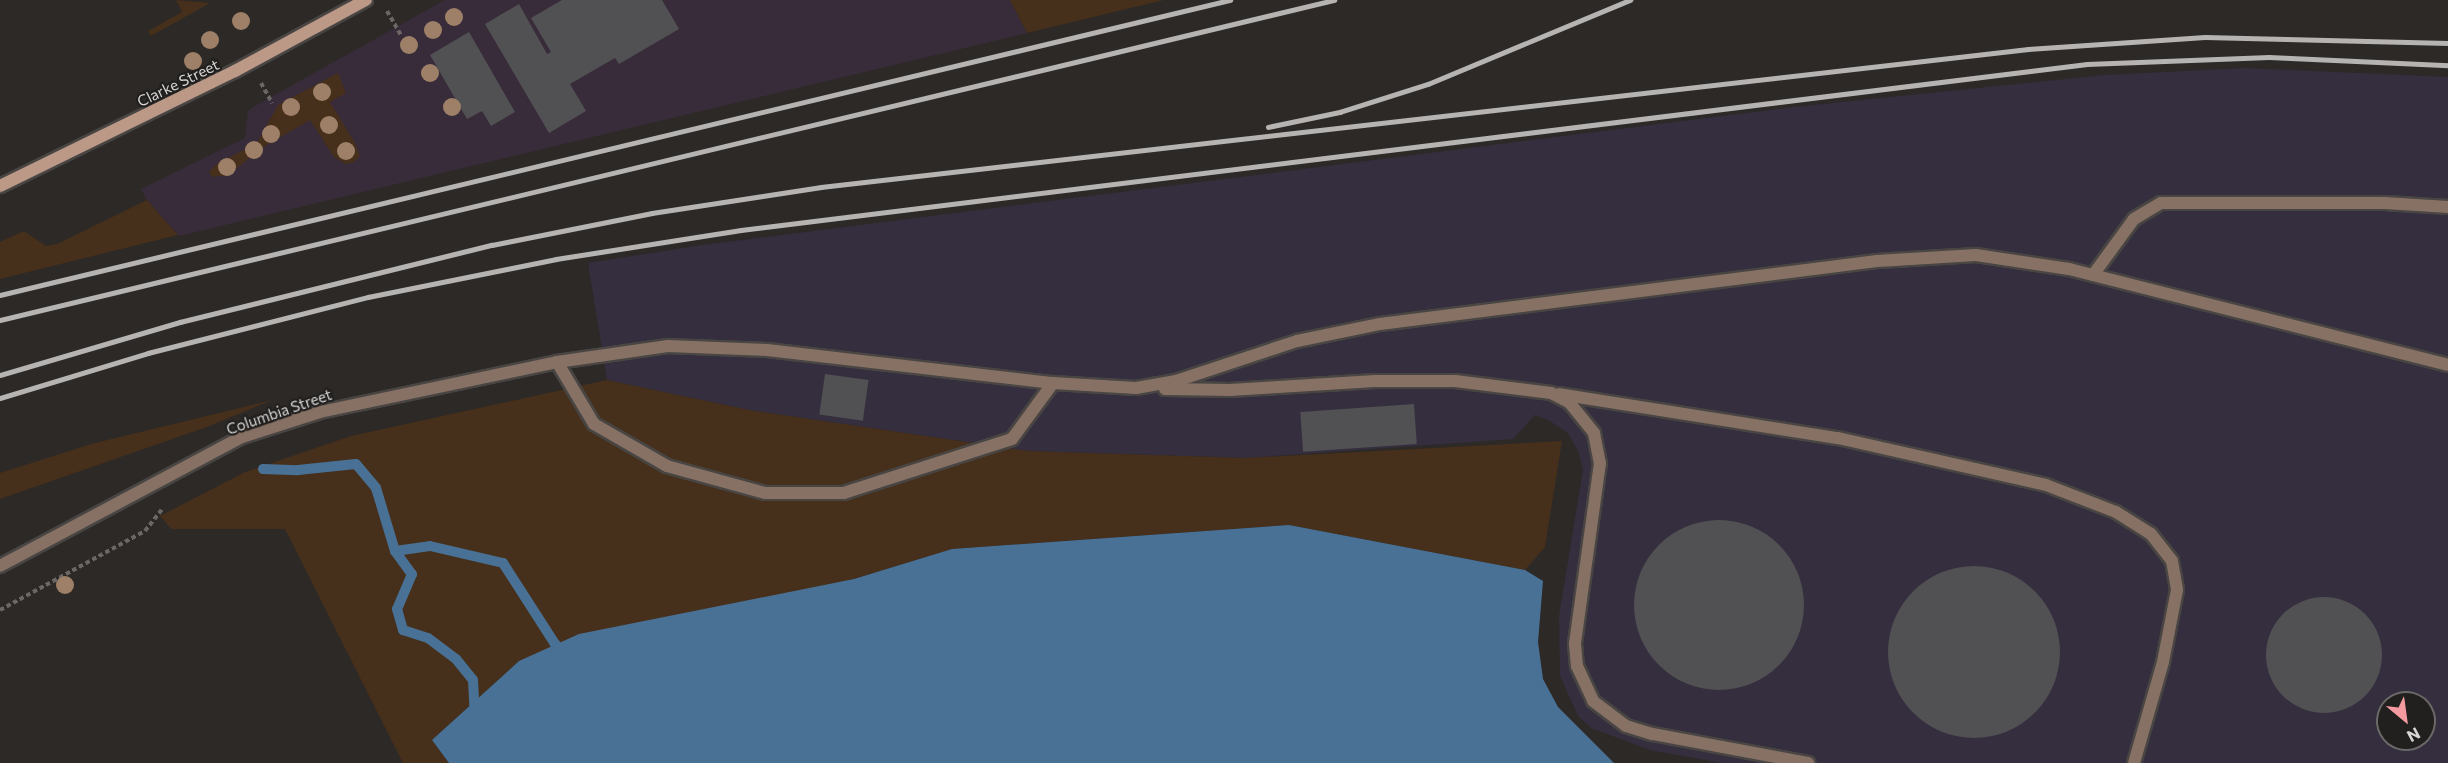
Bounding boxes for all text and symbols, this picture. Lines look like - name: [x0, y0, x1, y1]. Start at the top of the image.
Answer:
- street label: Clarke Street: [134, 55, 222, 111]
- street label: Columbia Street: [224, 386, 334, 438]
- north arrow: [2376, 691, 2436, 751]
- text: N: [2404, 724, 2424, 747]

